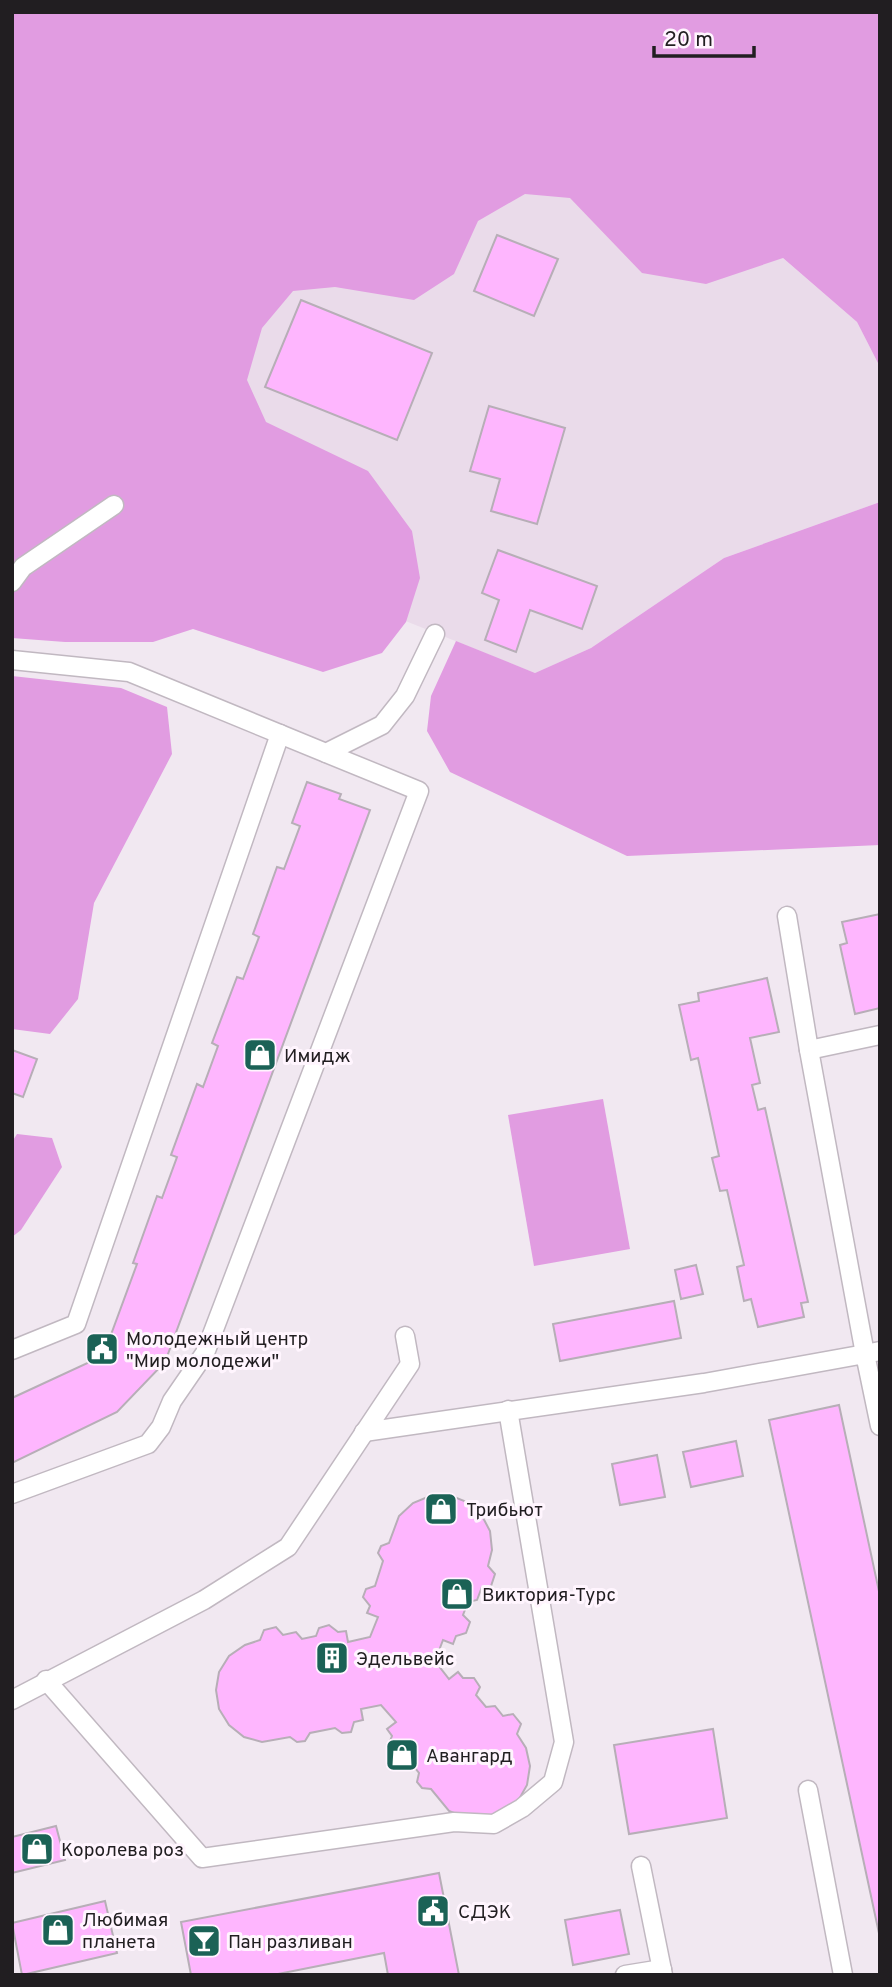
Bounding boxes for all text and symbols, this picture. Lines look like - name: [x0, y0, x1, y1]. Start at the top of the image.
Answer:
- scale bar: [654, 14, 754, 58]
- text: 20 m: [664, 27, 713, 54]
- shop icon: Имидж: [241, 1036, 279, 1074]
- place label: Имидж: [284, 1045, 351, 1069]
- place label: Молодежный центр "Мир молодежи": [126, 1328, 308, 1374]
- public building icon: Молодежный центр "Мир молодежи": [83, 1330, 121, 1368]
- shop icon: Трибьют: [422, 1490, 460, 1528]
- place label: Трибьют: [466, 1499, 543, 1523]
- shop icon: Виктория-Турс: [438, 1575, 476, 1613]
- place label: Виктория-Турс: [482, 1584, 616, 1608]
- building icon: Эдельвейс: [313, 1639, 351, 1677]
- place label: Эдельвейс: [356, 1648, 454, 1672]
- shop icon: Авангард: [383, 1736, 421, 1774]
- place label: Авангард: [426, 1745, 513, 1769]
- shop icon: Королева роз: [18, 1830, 56, 1868]
- place label: Королева роз: [61, 1839, 184, 1863]
- public building icon: СДЭК: [414, 1892, 452, 1930]
- place label: СДЭК: [458, 1901, 511, 1925]
- place label: Любимая планета: [82, 1909, 168, 1955]
- shop icon: Любимая планета: [39, 1911, 77, 1949]
- bar icon: Пан разливан: [185, 1922, 223, 1960]
- place label: Пан разливан: [228, 1931, 353, 1955]

